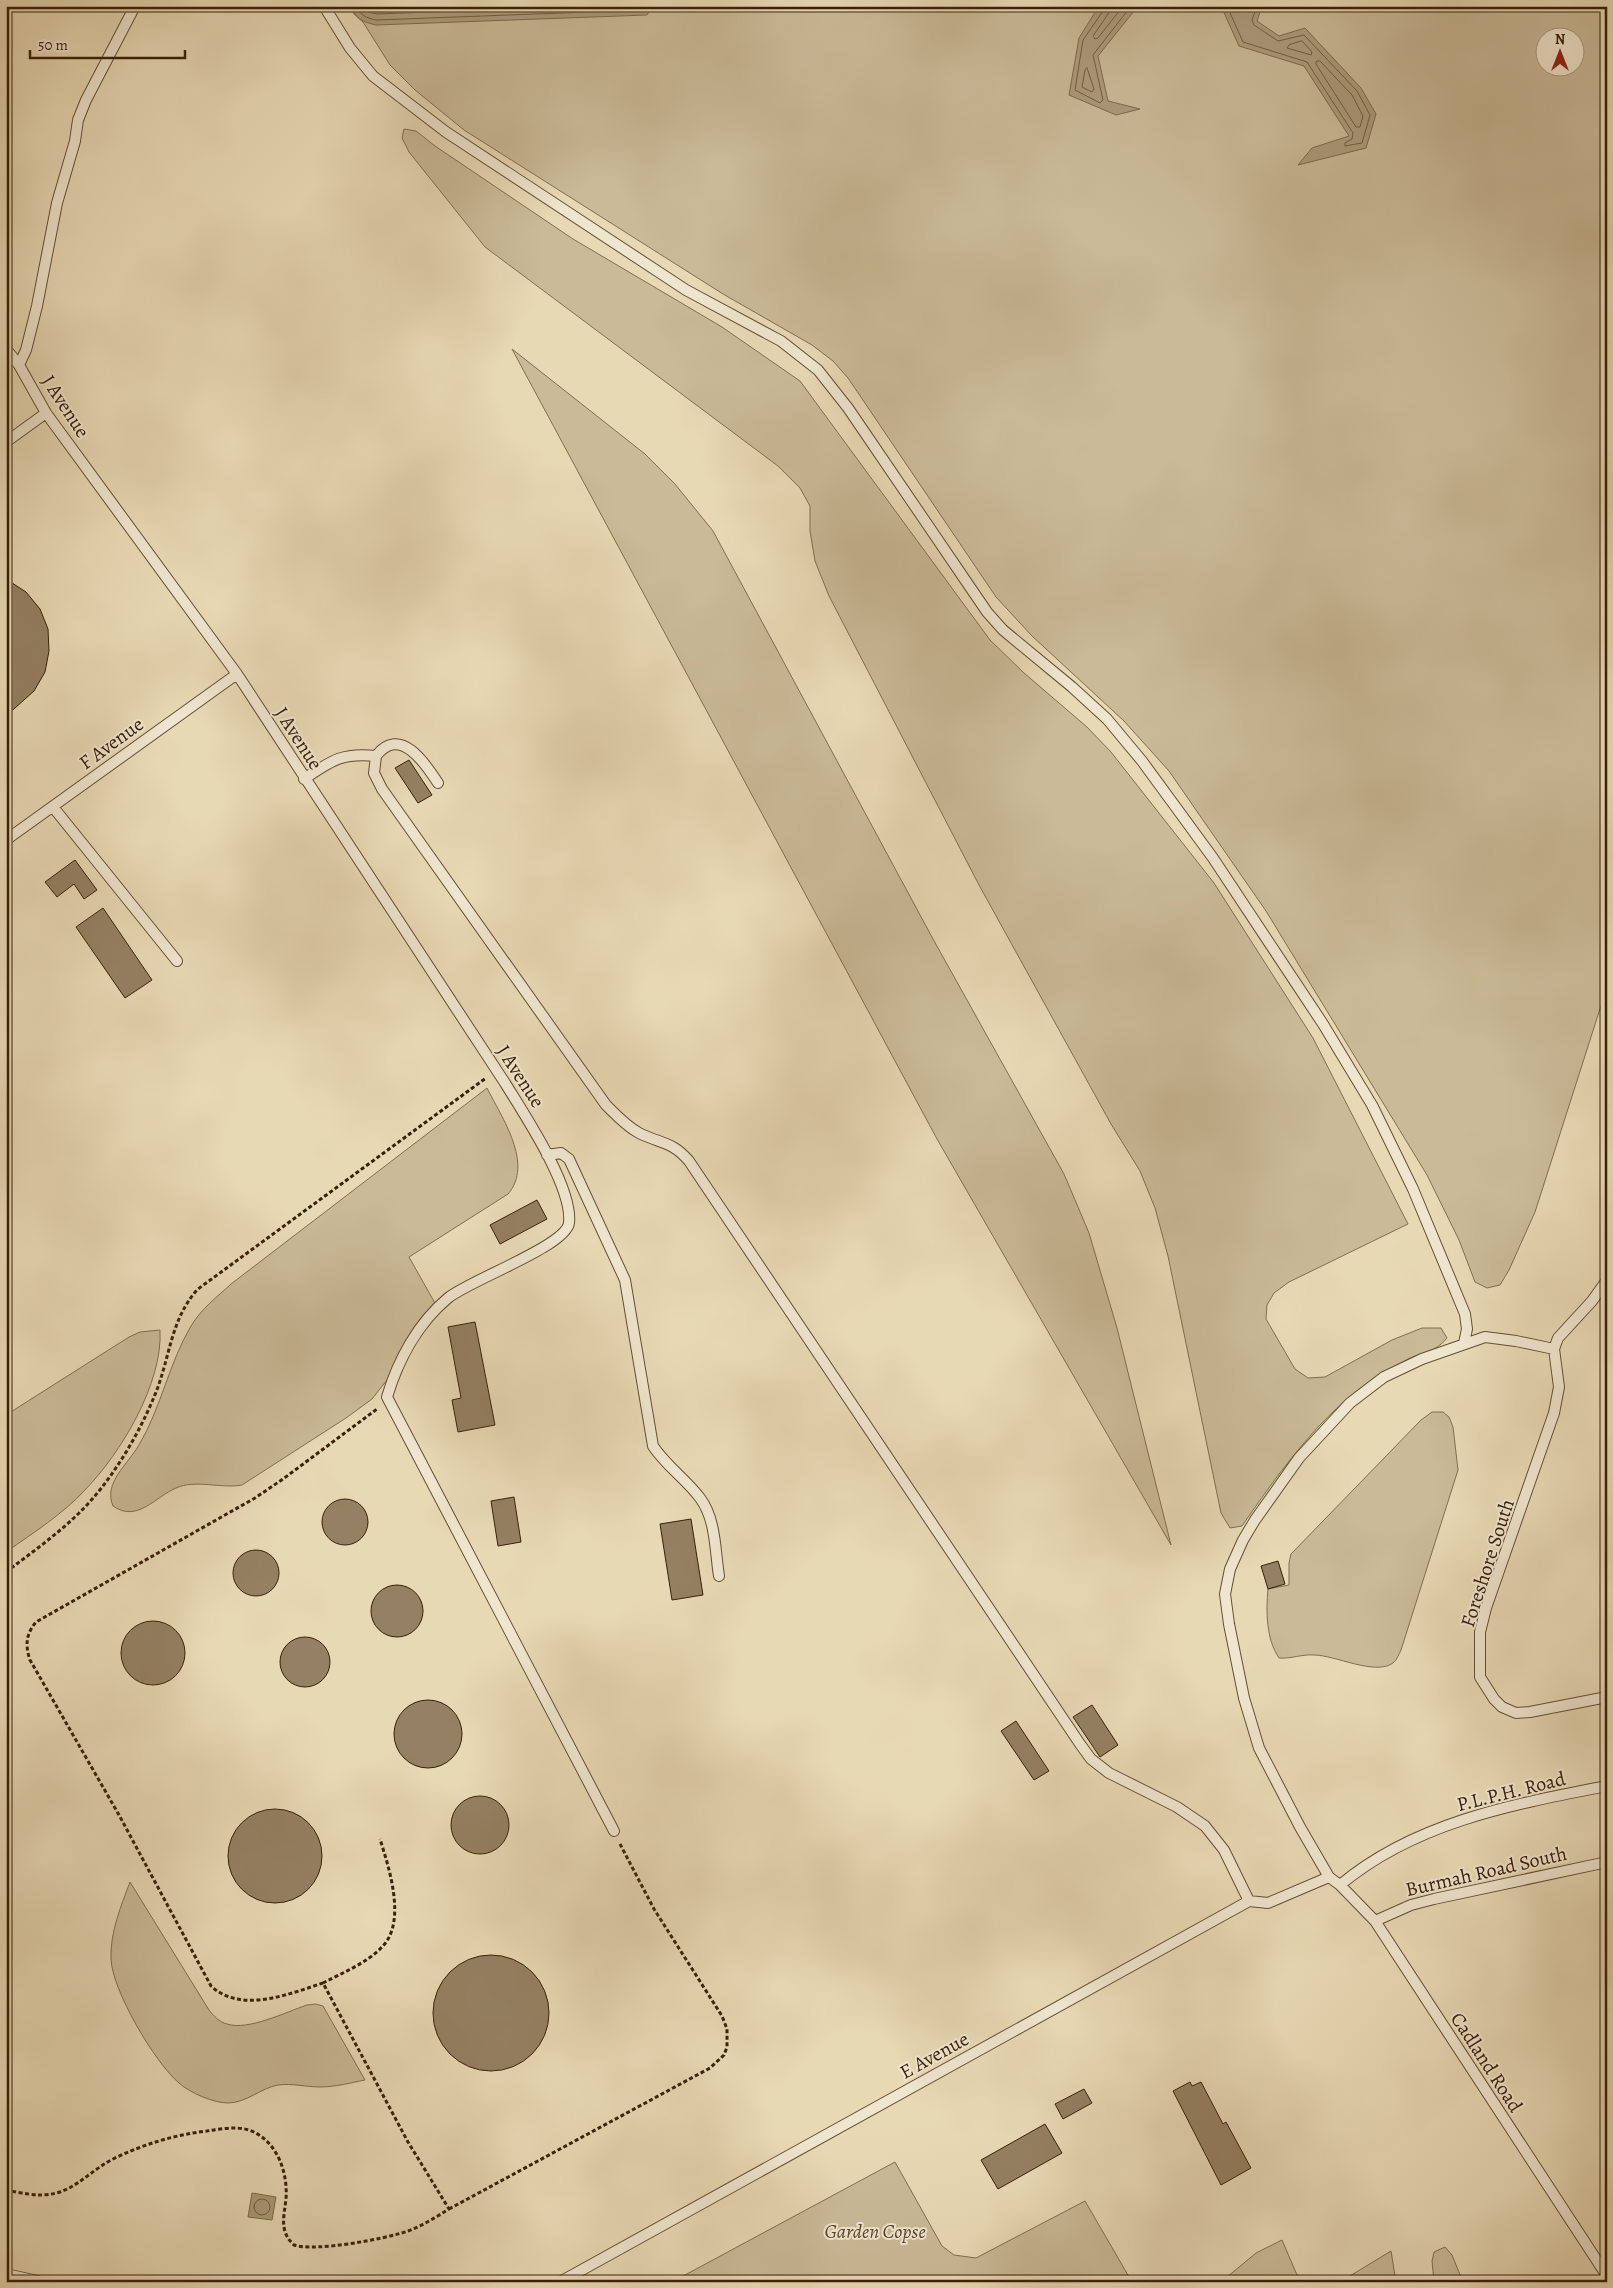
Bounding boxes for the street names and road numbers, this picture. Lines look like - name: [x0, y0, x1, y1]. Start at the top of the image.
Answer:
- street label: J Avenue: [35, 370, 96, 443]
- street label: J Avenue: [268, 702, 329, 775]
- street label: F Avenue: [74, 711, 149, 776]
- street label: J Avenue: [490, 1040, 551, 1113]
- street label: Foreshore South: [1454, 1495, 1521, 1631]
- street label: P.L.P.H. Road: [1454, 1765, 1569, 1818]
- street label: Burmah Road South: [1403, 1840, 1570, 1903]
- street label: Cadland Road: [1444, 2007, 1529, 2118]
- street label: E Avenue: [895, 2025, 974, 2086]

